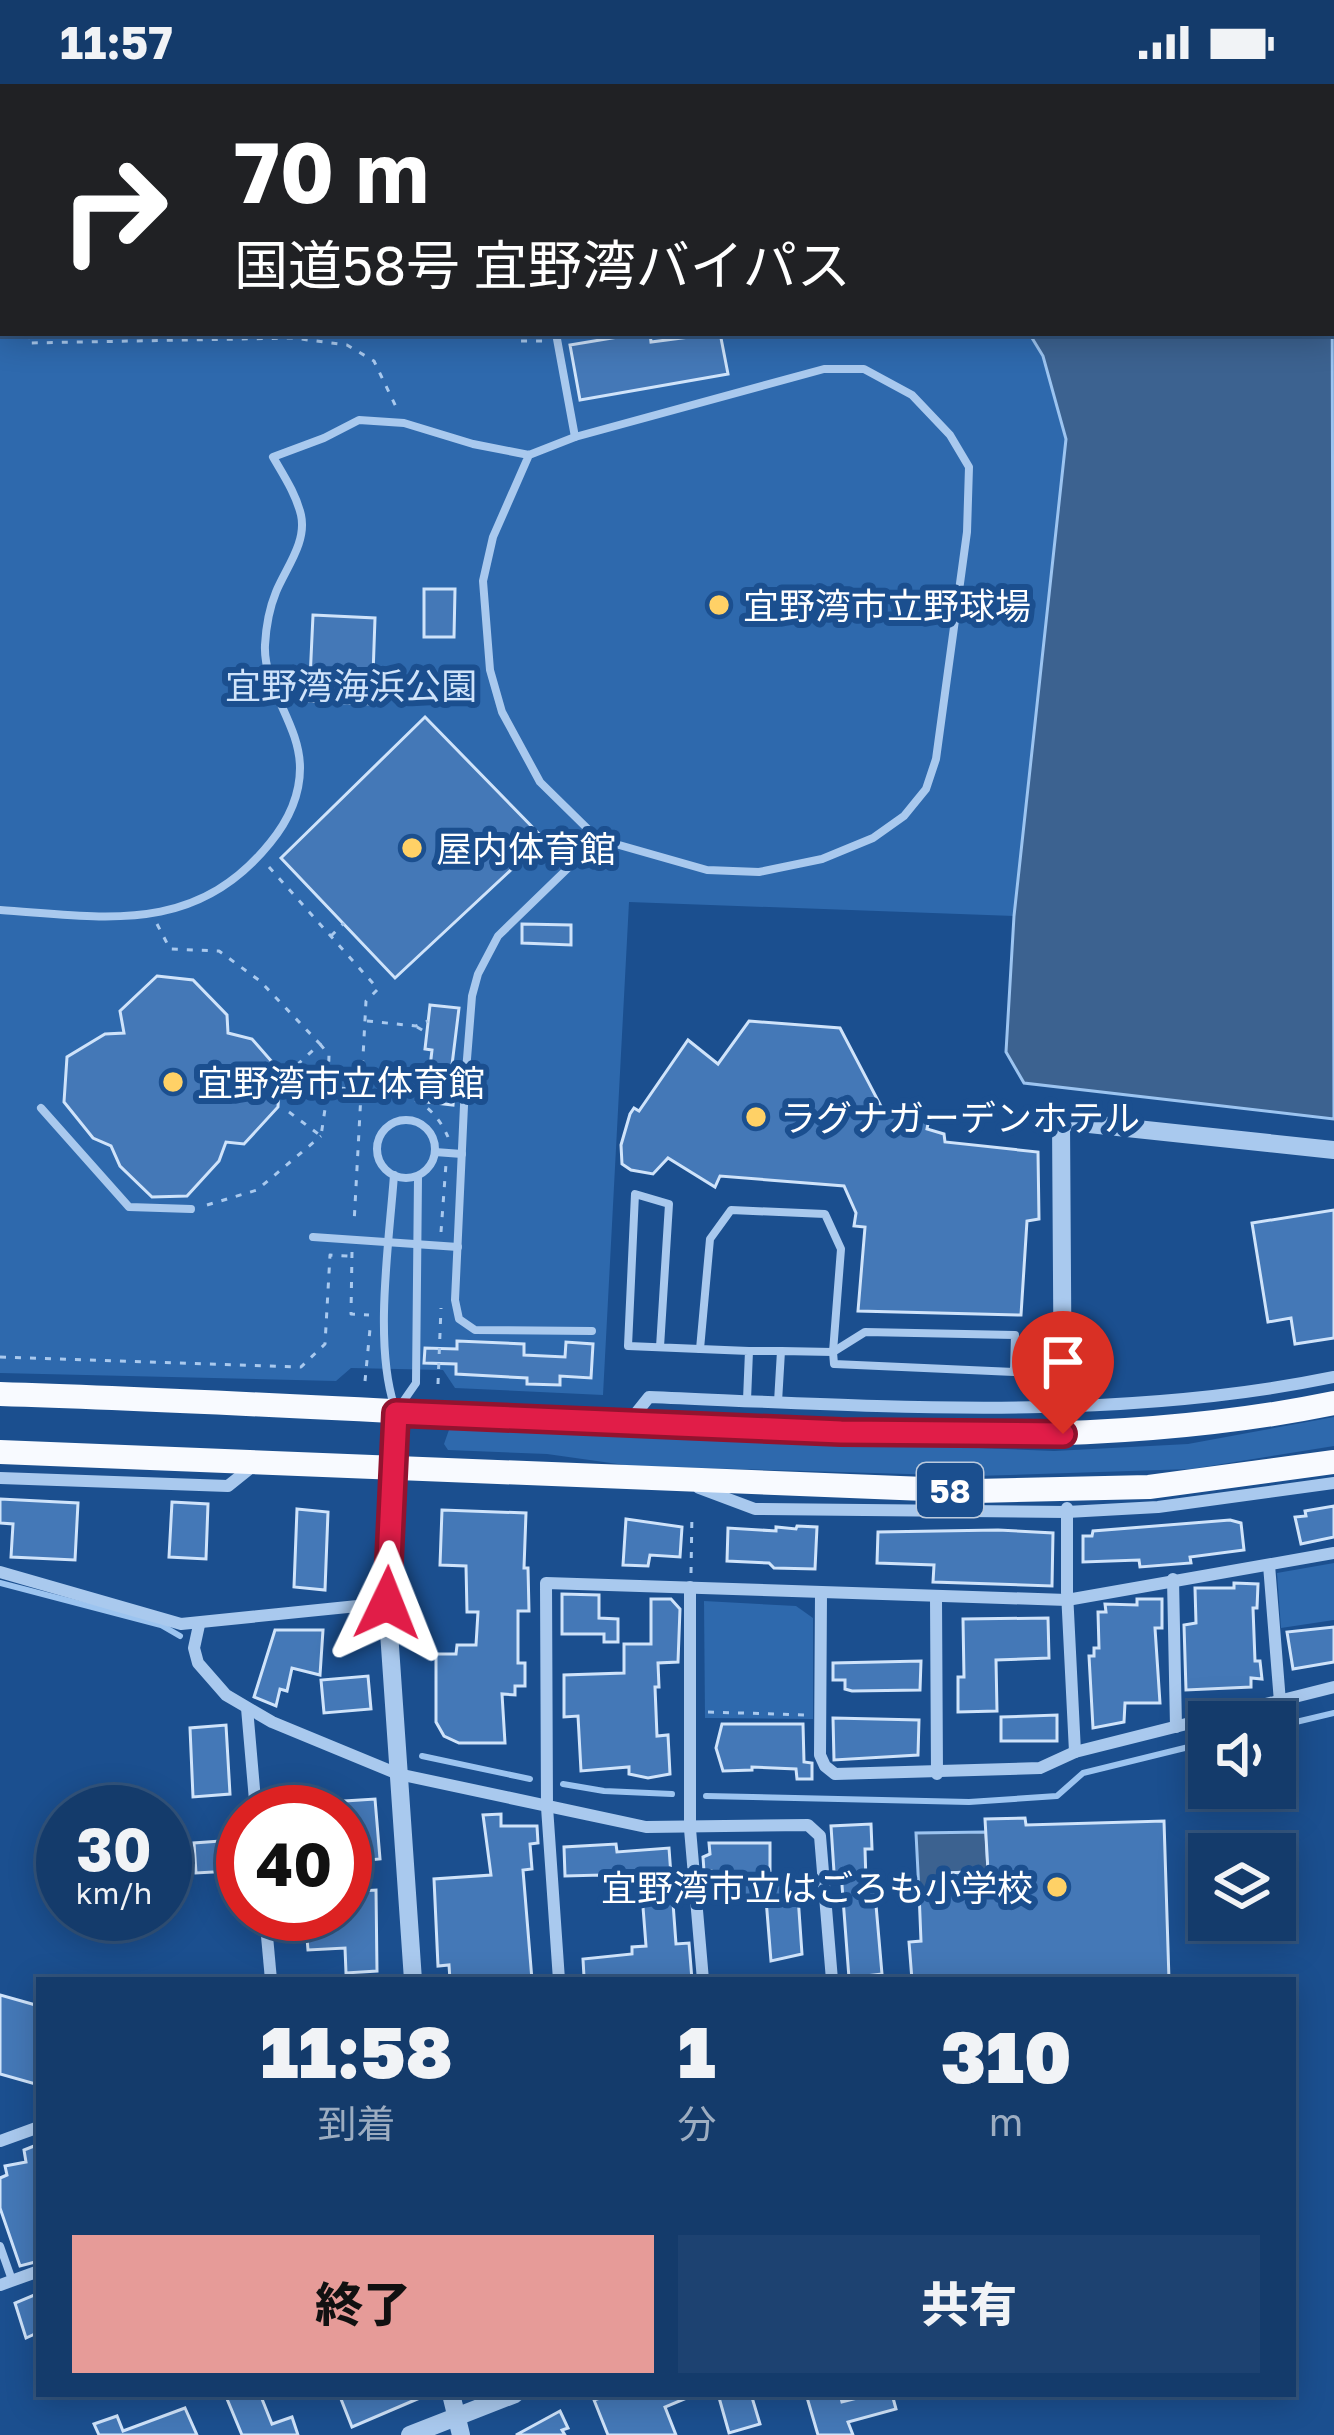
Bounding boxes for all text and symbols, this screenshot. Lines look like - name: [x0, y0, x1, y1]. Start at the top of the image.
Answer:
- text: 11:57: [60, 15, 173, 69]
- text: 70 m: [234, 121, 429, 221]
- icon: right: [36, 132, 192, 288]
- text: 国道58号 宜野湾バイパス: [234, 232, 851, 297]
- place label: 宜野湾市立野球場: [743, 584, 1031, 627]
- marker: 宜野湾市立野球場: [706, 592, 732, 618]
- park label: 宜野湾海浜公園: [225, 664, 477, 707]
- place label: 屋内体育館: [436, 827, 616, 870]
- marker: 屋内体育館: [399, 835, 425, 861]
- place label: 宜野湾市立体育館: [197, 1061, 485, 1104]
- marker: 宜野湾市立体育館: [160, 1069, 186, 1095]
- place label: ラグナガーデンホテル: [780, 1096, 1140, 1139]
- marker: ラグナガーデンホテル: [743, 1104, 769, 1130]
- pin: [1012, 1311, 1114, 1434]
- icon: arrive: [1030, 1329, 1096, 1395]
- road number: 58: [917, 1463, 983, 1517]
- position arrow: [324, 1540, 450, 1666]
- map controls: [1188, 1701, 1296, 1941]
- button: sound: [1188, 1701, 1296, 1809]
- speed limit sign: 40: [216, 1785, 372, 1941]
- text: 30: [76, 1812, 152, 1884]
- button: layers: [1188, 1833, 1296, 1941]
- place label: 宜野湾市立はごろも小学校: [601, 1866, 1033, 1909]
- marker: 宜野湾市立はごろも小学校: [1044, 1874, 1070, 1900]
- text: km/h: [76, 1875, 152, 1911]
- text: 11:58: [260, 2007, 453, 2094]
- text: 1: [678, 2007, 716, 2094]
- text: 310: [941, 2012, 1072, 2099]
- text: m: [989, 2098, 1023, 2145]
- text: 到着: [318, 2100, 396, 2147]
- text: 分: [677, 2100, 716, 2147]
- button: 終了: [72, 2235, 654, 2373]
- button: 共有: [678, 2235, 1260, 2373]

